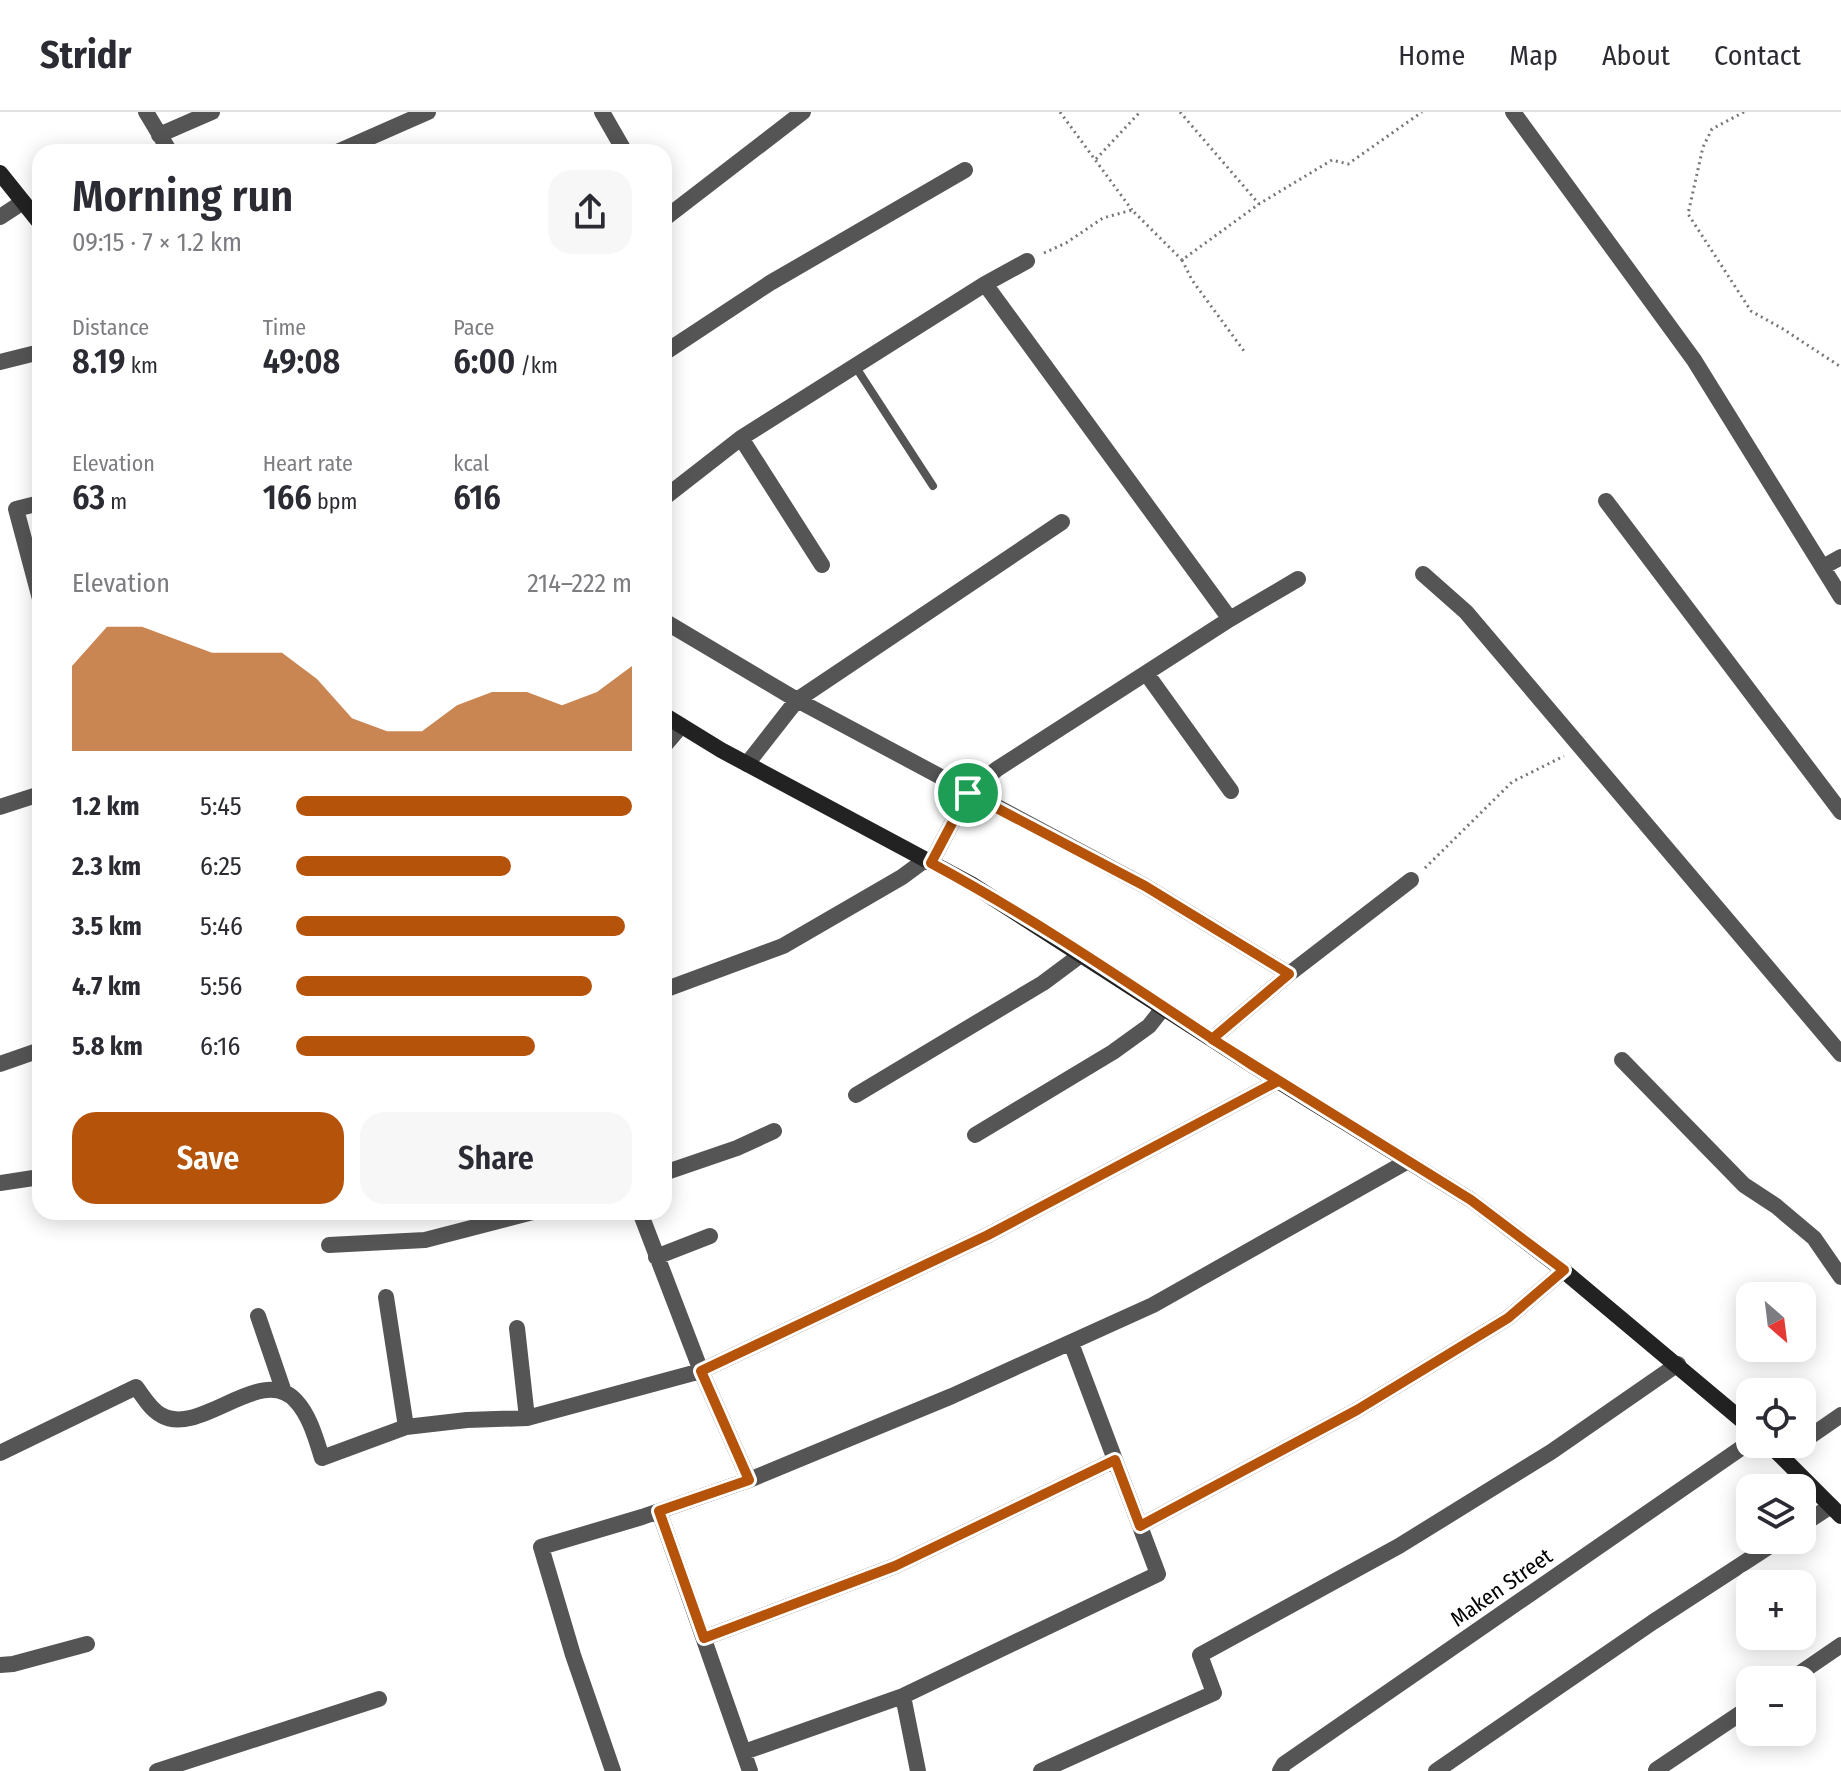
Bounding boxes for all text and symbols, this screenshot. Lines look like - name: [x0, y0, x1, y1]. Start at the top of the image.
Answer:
- text: Stridr: [40, 32, 131, 78]
- text: Home: [1398, 39, 1465, 72]
- text: Map: [1509, 39, 1558, 72]
- text: About: [1602, 39, 1670, 72]
- text: Contact: [1714, 39, 1801, 72]
- text: Morning run: [72, 170, 293, 223]
- button: share: [548, 170, 632, 254]
- text: 09:15 · 7 × 1.2 km: [72, 227, 242, 258]
- text: Distance: [72, 314, 149, 341]
- text: Time: [263, 314, 306, 341]
- text: Pace: [453, 314, 494, 341]
- text: 8.19: [72, 341, 125, 382]
- text: 49:08: [263, 341, 340, 382]
- text: 6:00: [453, 341, 515, 382]
- text: km: [125, 352, 158, 379]
- text: /km: [515, 352, 558, 379]
- text: Elevation: [72, 450, 155, 477]
- text: Heart rate: [263, 450, 353, 477]
- text: kcal: [453, 450, 489, 477]
- text: 63: [72, 477, 105, 518]
- text: 166: [263, 477, 312, 518]
- text: 616: [453, 477, 501, 518]
- text: m: [105, 488, 127, 515]
- text: bpm: [312, 488, 357, 515]
- text: Elevation: [72, 568, 170, 599]
- text: 214–222 m: [527, 568, 632, 599]
- pin: [934, 759, 1002, 827]
- icon: arrive: [946, 771, 990, 815]
- text: 1.2 km: [72, 791, 139, 822]
- text: 5:45: [200, 791, 242, 822]
- text: 2.3 km: [72, 851, 141, 882]
- text: 6:25: [200, 851, 242, 882]
- text: 3.5 km: [72, 911, 142, 942]
- text: 5:46: [200, 911, 243, 942]
- text: 4.7 km: [72, 971, 141, 1002]
- text: 5:56: [200, 971, 242, 1002]
- text: 5.8 km: [72, 1031, 143, 1062]
- text: 6:16: [200, 1031, 240, 1062]
- button: Save: [72, 1112, 344, 1204]
- button: Share: [360, 1112, 632, 1204]
- north arrow: [1736, 1282, 1816, 1362]
- map controls: [1736, 1282, 1816, 1746]
- button: locate: [1736, 1378, 1816, 1458]
- button: layers: [1736, 1474, 1816, 1554]
- street label: Maken Street: [1445, 1542, 1558, 1632]
- button: +: [1736, 1570, 1816, 1650]
- button: −: [1736, 1666, 1816, 1746]

